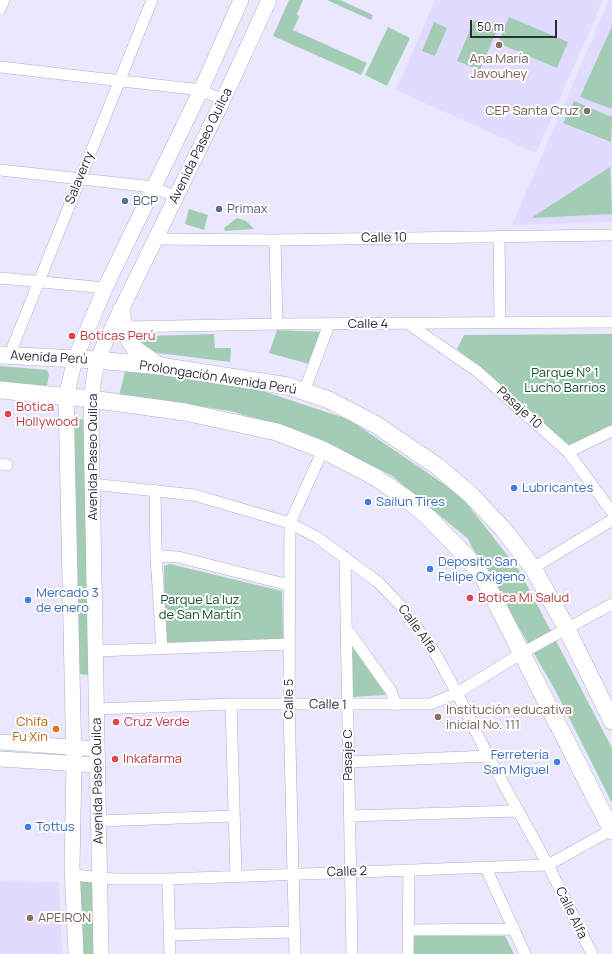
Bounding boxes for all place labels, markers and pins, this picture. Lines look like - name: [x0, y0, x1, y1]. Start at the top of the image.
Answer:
- marker: Ana María Javouhey: [494, 40, 504, 50]
- place label: Ana María Javouhey: [470, 51, 528, 82]
- place label: CEP Santa Cruz: [485, 103, 579, 119]
- marker: CEP Santa Cruz: [582, 106, 592, 116]
- place label: BCP: [133, 193, 158, 209]
- marker: BCP: [120, 196, 130, 206]
- place label: Primax: [227, 201, 268, 217]
- marker: Primax: [214, 204, 224, 214]
- place label: Boticas Perú: [80, 328, 156, 344]
- marker: Boticas Perú: [67, 331, 77, 341]
- place label: Botica Hollywood: [16, 399, 78, 430]
- marker: Botica Hollywood: [3, 409, 13, 419]
- place label: Lubricantes: [522, 480, 593, 496]
- marker: Lubricantes: [509, 483, 519, 493]
- place label: Sailun Tires: [376, 494, 445, 510]
- marker: Sailun Tires: [363, 497, 373, 507]
- place label: Deposito San Felipe Oxigeno: [438, 554, 525, 585]
- marker: Deposito San Felipe Oxigeno: [425, 564, 435, 574]
- place label: Mercado 3 de enero: [36, 585, 99, 616]
- place label: Botica Mi Salud: [478, 590, 569, 606]
- marker: Botica Mi Salud: [465, 593, 475, 603]
- marker: Mercado 3 de enero: [23, 595, 33, 605]
- place label: Institución educativa inicial No. 111: [446, 702, 572, 733]
- marker: Institución educativa inicial No. 111: [433, 712, 443, 722]
- place label: Chifa Fu Xin: [12, 714, 48, 745]
- place label: Cruz Verde: [124, 714, 190, 730]
- marker: Cruz Verde: [111, 717, 121, 727]
- marker: Chifa Fu Xin: [51, 724, 61, 734]
- place label: Ferretería San Miguel: [483, 747, 549, 778]
- place label: Inkafarma: [123, 751, 182, 767]
- marker: Inkafarma: [110, 754, 120, 764]
- marker: Ferretería San Miguel: [552, 757, 562, 767]
- place label: Tottus: [36, 819, 75, 835]
- marker: Tottus: [23, 822, 33, 832]
- place label: APEIRON: [38, 910, 91, 926]
- marker: APEIRON: [25, 913, 35, 923]

